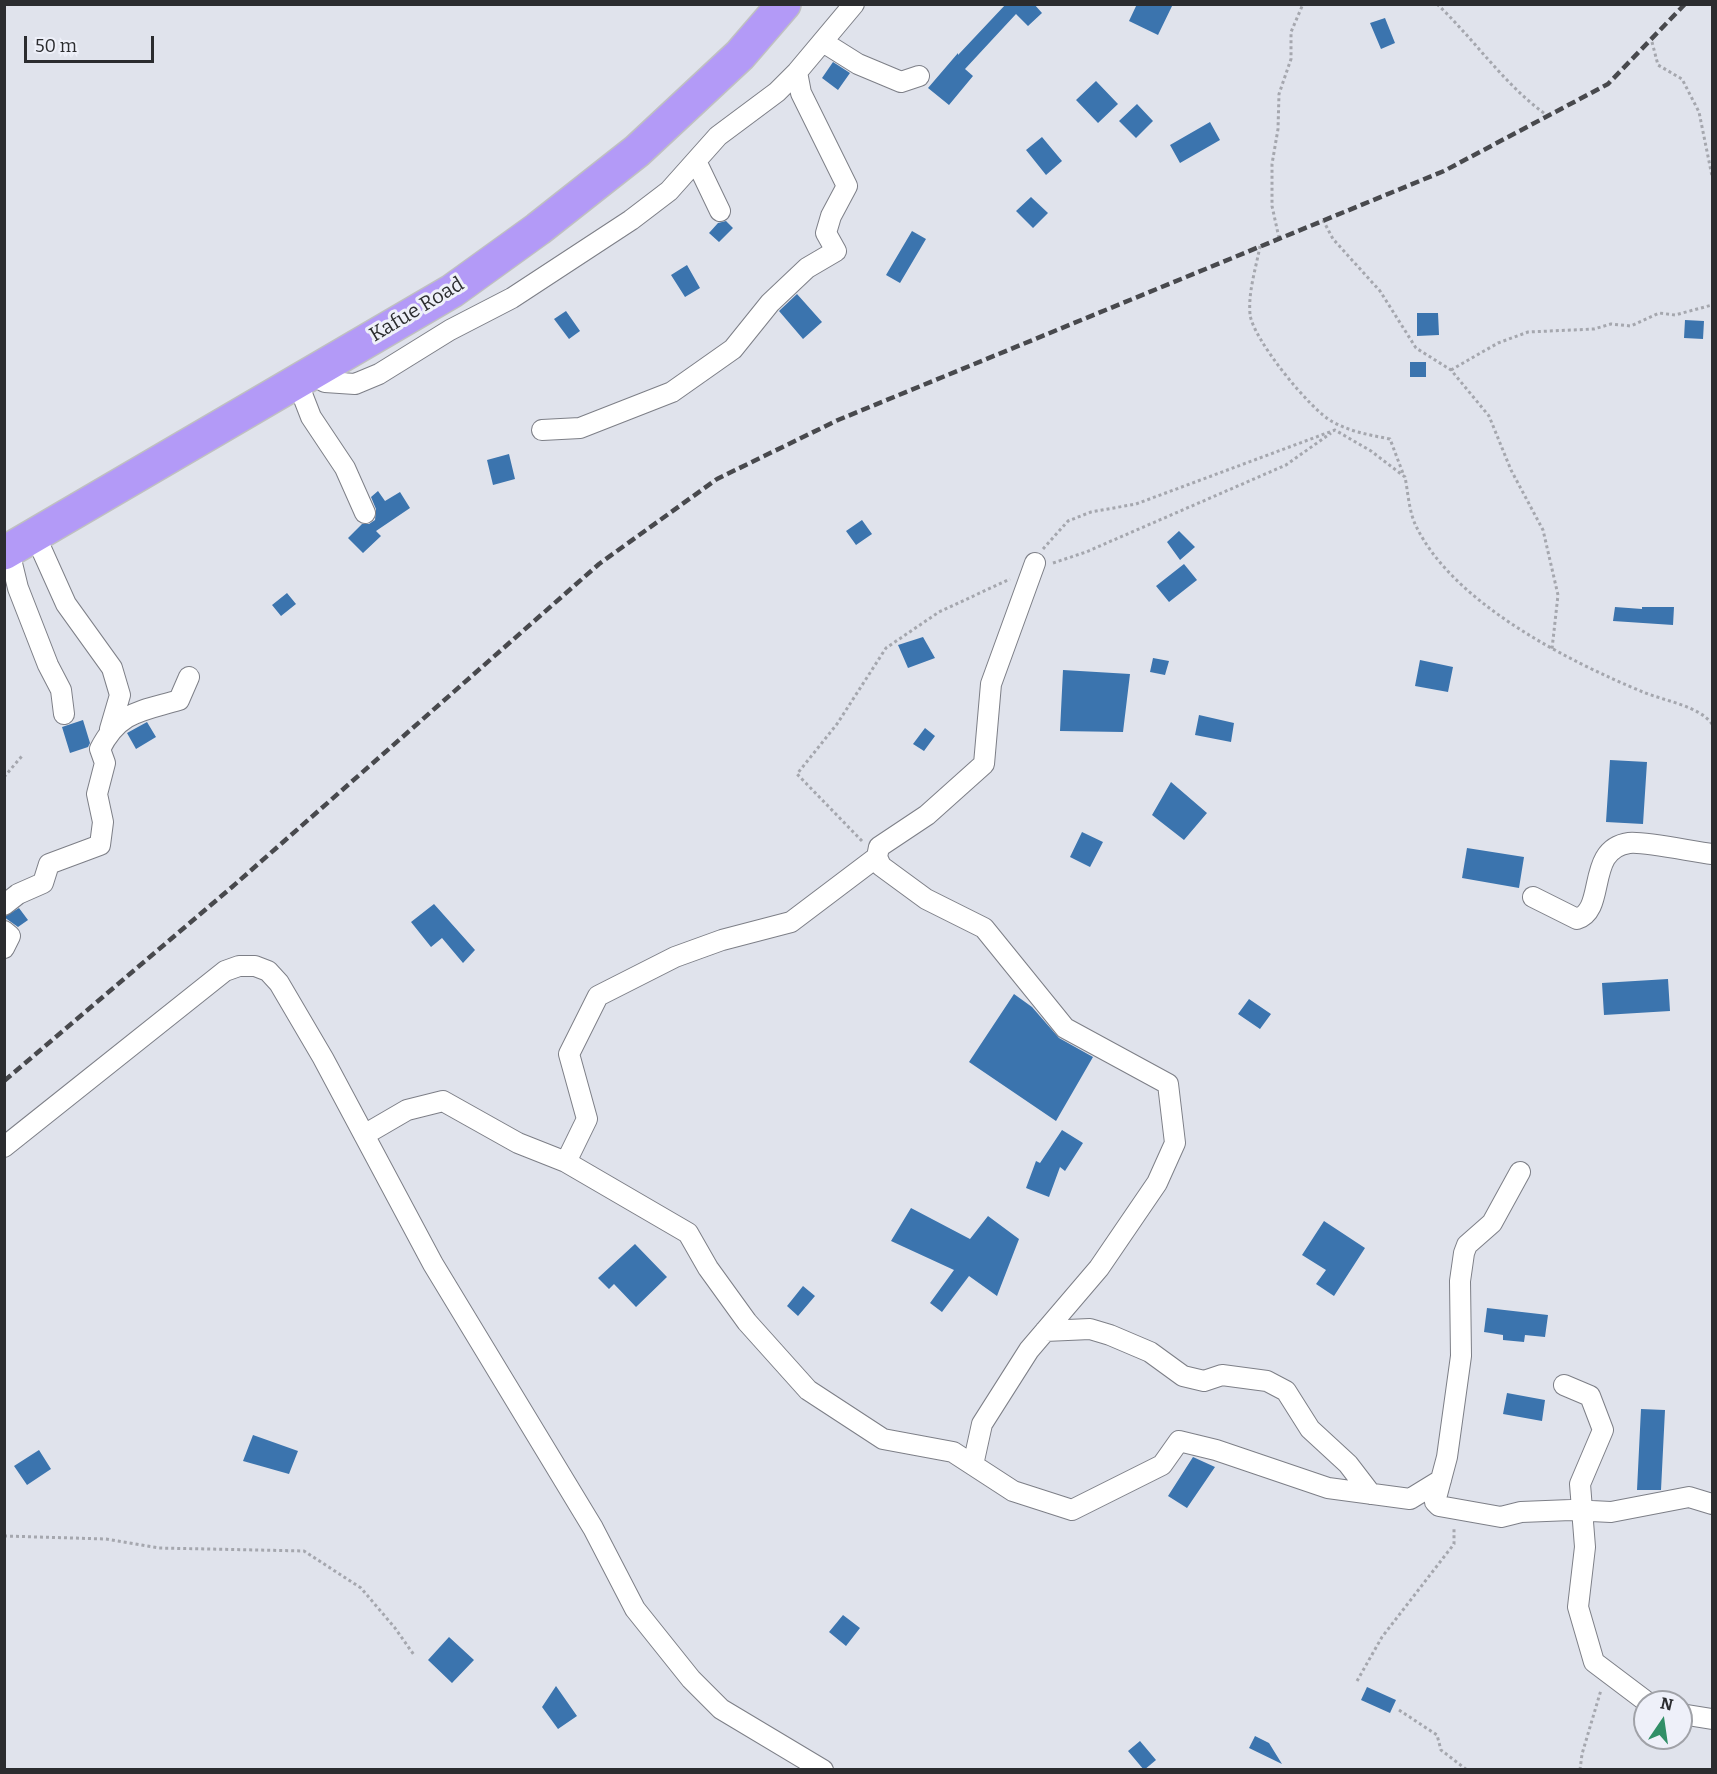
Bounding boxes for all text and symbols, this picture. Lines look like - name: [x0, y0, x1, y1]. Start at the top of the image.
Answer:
- scale bar: [27, 24, 158, 62]
- text: 50 m: [35, 35, 77, 57]
- street label: Kafue Road: [366, 273, 468, 347]
- north arrow: [1633, 1690, 1693, 1750]
- text: N: [1659, 1693, 1675, 1715]

